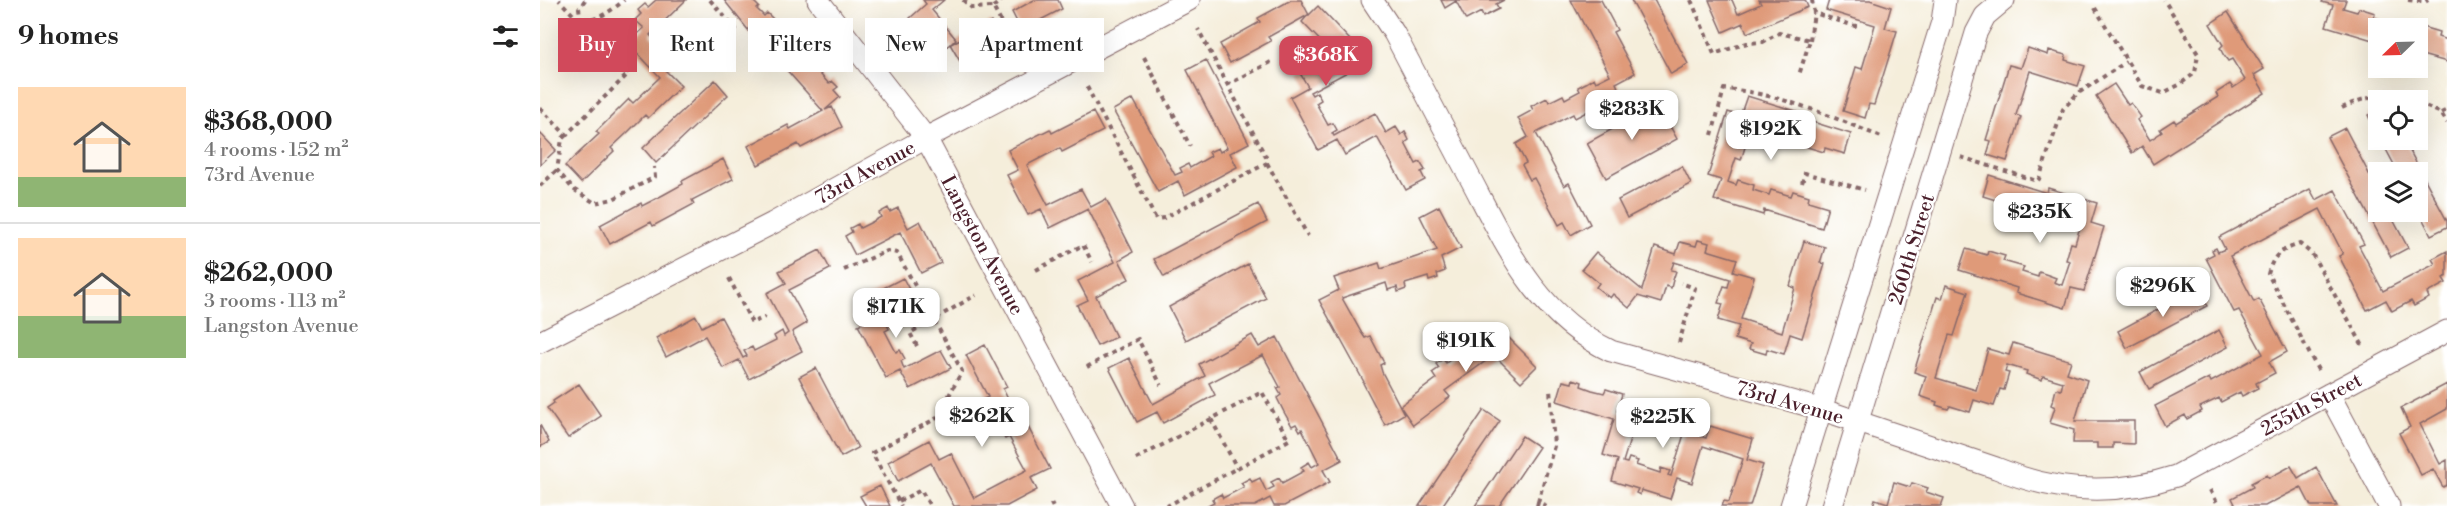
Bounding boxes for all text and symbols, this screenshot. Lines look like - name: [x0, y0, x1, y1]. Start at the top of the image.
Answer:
- chip: Buy: [558, 18, 637, 72]
- chip: Rent: [649, 18, 736, 72]
- chip: Filters: [748, 18, 853, 72]
- chip: New: [865, 18, 947, 72]
- chip: Apartment: [959, 18, 1104, 72]
- north arrow: [2368, 18, 2428, 78]
- map controls: [2368, 18, 2428, 222]
- text: 9 homes: [18, 20, 119, 52]
- icon: filters: [489, 20, 522, 53]
- pin: $368K: [1284, 36, 1368, 87]
- text: $368K: [1293, 43, 1359, 68]
- pin: $283K: [1590, 90, 1674, 141]
- button: locate: [2368, 90, 2428, 150]
- text: $283K: [1599, 97, 1665, 122]
- text: $368,000: [204, 106, 333, 138]
- pin: $192K: [1729, 110, 1813, 161]
- icon: home: [66, 111, 138, 183]
- text: $192K: [1740, 117, 1802, 142]
- street label: 73rd Avenue: [811, 136, 920, 211]
- text: 4 rooms · 152 m²: [204, 138, 348, 163]
- button: layers: [2368, 162, 2428, 222]
- text: 73rd Avenue: [204, 163, 315, 188]
- street label: Langston Avenue: [934, 172, 1029, 320]
- street label: 260th Street: [1884, 191, 1941, 308]
- pin: $235K: [1998, 193, 2082, 244]
- text: $235K: [2007, 200, 2073, 225]
- text: $262,000: [204, 257, 333, 289]
- icon: home: [66, 262, 138, 334]
- pin: $296K: [2121, 267, 2205, 318]
- text: $296K: [2130, 274, 2196, 299]
- pin: $171K: [854, 288, 938, 339]
- text: 3 rooms · 113 m²: [204, 289, 345, 314]
- text: $171K: [867, 295, 925, 320]
- text: Langston Avenue: [204, 314, 359, 339]
- pin: $191K: [1424, 322, 1508, 373]
- text: $191K: [1437, 329, 1495, 354]
- street label: 255th Street: [2257, 368, 2367, 442]
- street label: 73rd Avenue: [1733, 376, 1846, 431]
- pin: $262K: [940, 397, 1024, 448]
- pin: $225K: [1621, 398, 1705, 449]
- text: $262K: [949, 404, 1015, 429]
- text: $225K: [1630, 405, 1696, 430]

